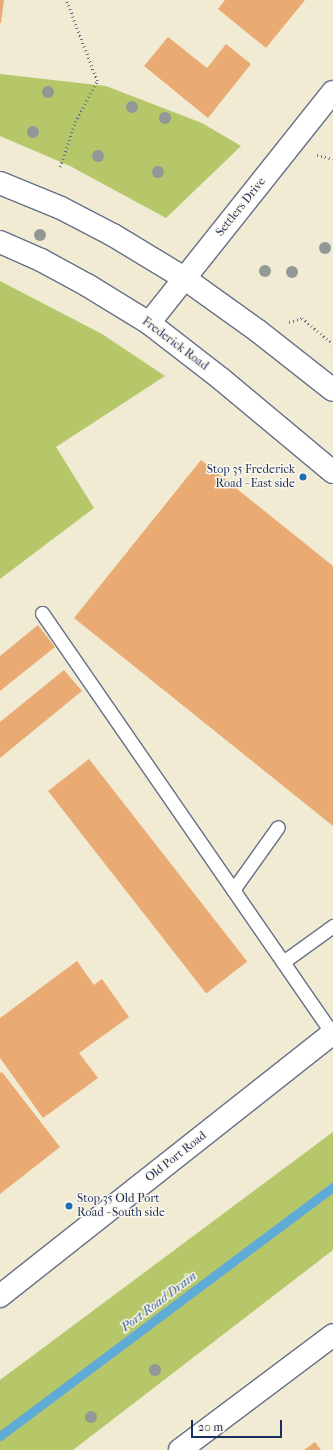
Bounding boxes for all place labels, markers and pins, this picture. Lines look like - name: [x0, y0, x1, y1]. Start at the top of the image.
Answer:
- place label: Stop 35 Frederick Road - East side: [207, 463, 295, 491]
- marker: Stop 35 Frederick Road - East side: [298, 472, 308, 482]
- place label: Stop 35 Old Port Road - South side: [77, 1192, 165, 1220]
- marker: Stop 35 Old Port Road - South side: [64, 1201, 74, 1211]

